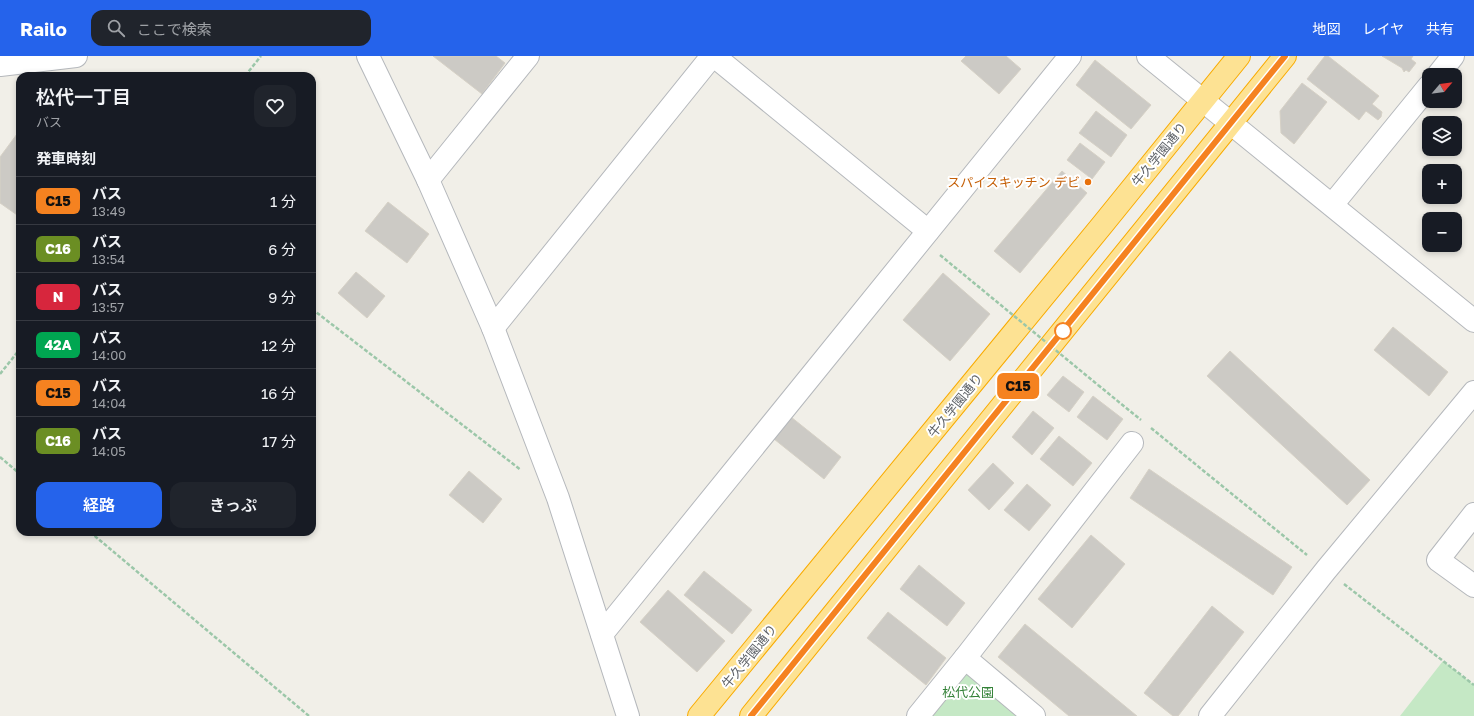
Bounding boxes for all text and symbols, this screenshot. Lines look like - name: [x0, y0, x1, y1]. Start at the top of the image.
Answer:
- search box: [91, 10, 371, 46]
- text: Railo: [20, 17, 67, 40]
- icon: search: [105, 17, 127, 39]
- text: ここで検索: [137, 20, 212, 38]
- text: 地図: [1312, 20, 1340, 37]
- text: レイヤ: [1362, 20, 1404, 37]
- text: 共有: [1426, 20, 1454, 37]
- north arrow: [1422, 68, 1462, 108]
- map controls: [1422, 68, 1462, 252]
- text: 松代一丁目: [36, 85, 131, 108]
- button: heart: [254, 85, 296, 127]
- text: バス: [36, 114, 62, 130]
- button: layers: [1422, 116, 1462, 156]
- street label: 牛久学園通り: [1128, 119, 1190, 189]
- text: 発車時刻: [36, 149, 96, 167]
- button: +: [1422, 164, 1462, 204]
- place label: スパイスキッチン デビ: [947, 174, 1080, 190]
- marker: スパイスキッチン デビ: [1083, 177, 1093, 187]
- text: バス: [92, 184, 122, 202]
- text: C15: [45, 192, 71, 209]
- text: 1 分: [270, 192, 296, 210]
- text: 13:49: [92, 203, 126, 219]
- button: −: [1422, 212, 1462, 252]
- text: バス: [92, 232, 122, 250]
- text: C16: [45, 240, 71, 257]
- text: 6 分: [268, 240, 296, 258]
- text: 13:54: [92, 251, 125, 267]
- text: バス: [92, 280, 122, 298]
- text: N: [53, 288, 63, 305]
- text: 9 分: [268, 288, 296, 306]
- text: 13:57: [92, 299, 124, 315]
- unlabelled marker: [1054, 322, 1072, 340]
- text: バス: [92, 328, 122, 346]
- text: 42A: [44, 336, 72, 353]
- text: 12 分: [261, 336, 296, 354]
- text: 14:00: [92, 347, 126, 363]
- street label: 牛久学園通り: [924, 370, 986, 440]
- line badge: C15: [995, 373, 1041, 399]
- text: バス: [92, 376, 122, 394]
- text: C15: [1005, 377, 1031, 394]
- text: C15: [45, 384, 71, 401]
- text: 16 分: [261, 384, 296, 402]
- text: 14:04: [92, 395, 126, 411]
- text: バス: [92, 424, 122, 442]
- text: C16: [45, 432, 71, 449]
- text: 17 分: [262, 432, 296, 450]
- text: 14:05: [92, 443, 126, 459]
- button: 経路: [36, 482, 162, 528]
- button: きっぷ: [170, 482, 296, 528]
- street label: 牛久学園通り: [718, 621, 780, 691]
- park label: 松代公園: [942, 684, 994, 700]

